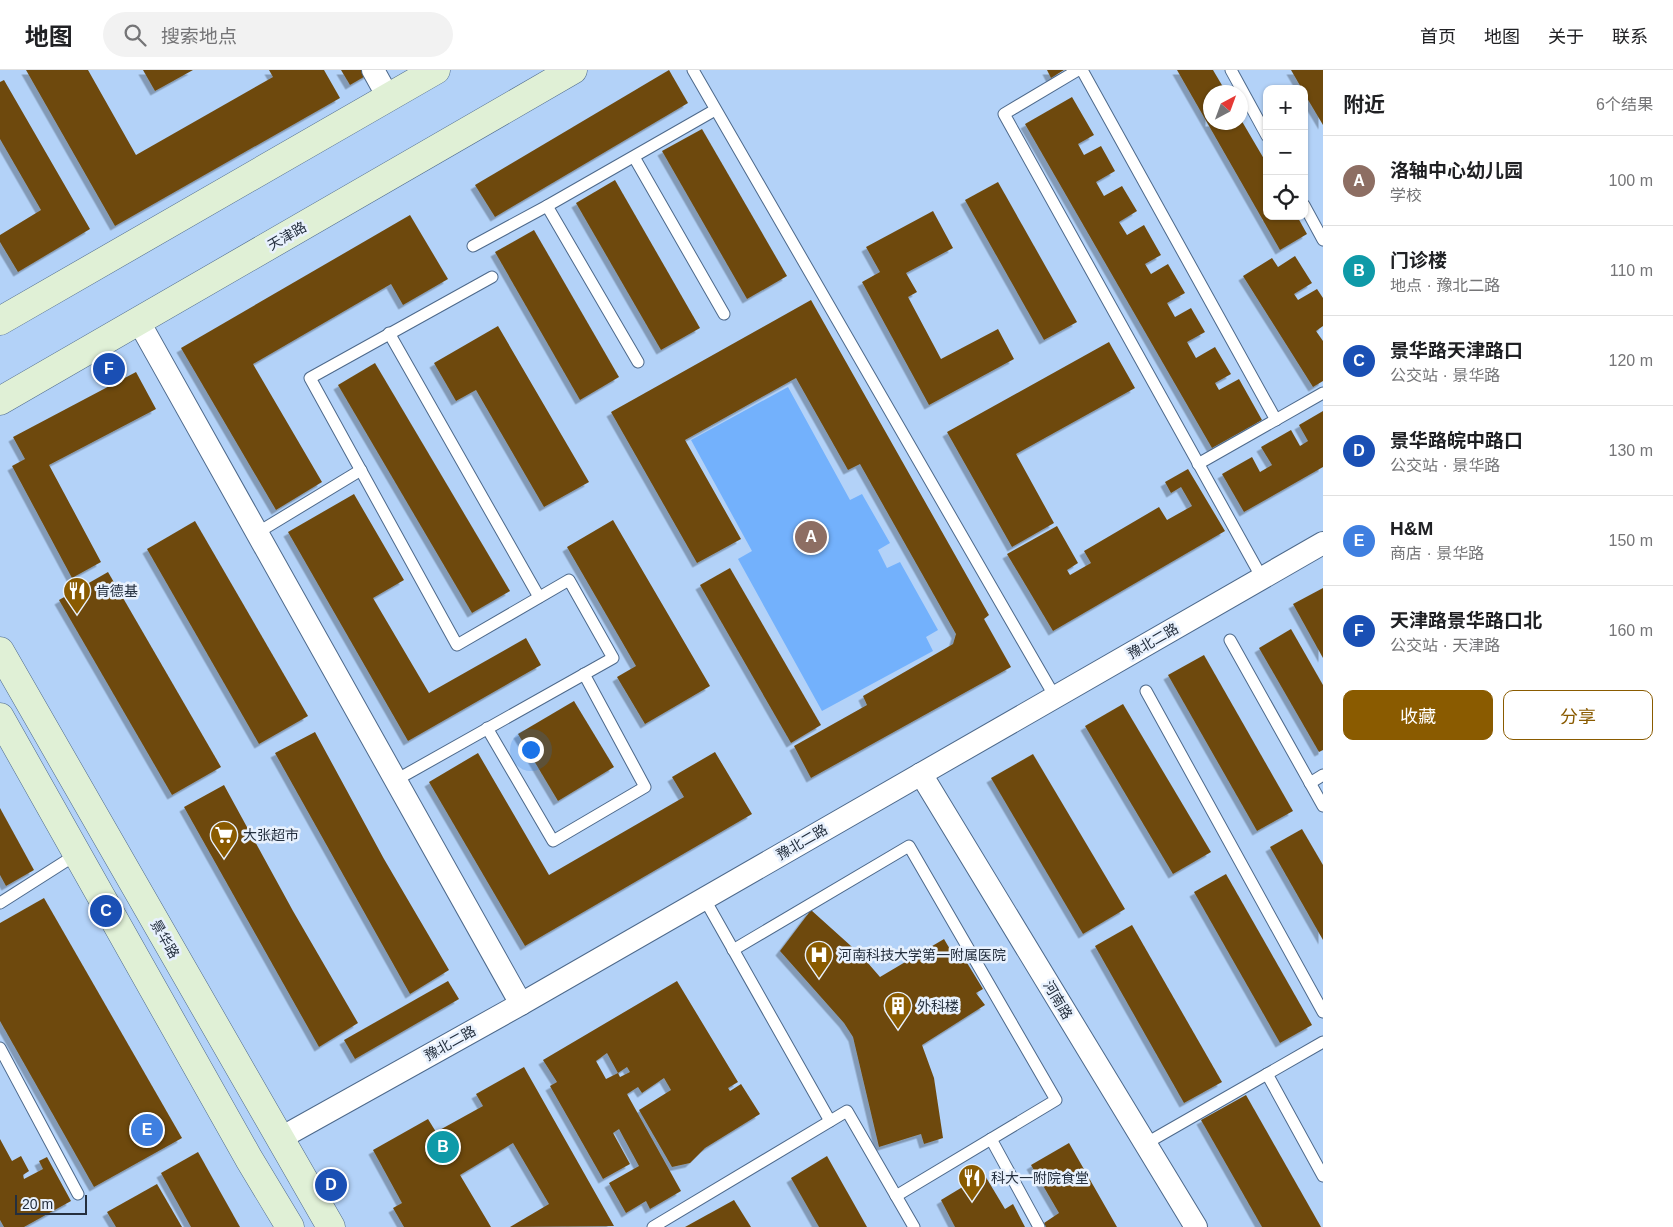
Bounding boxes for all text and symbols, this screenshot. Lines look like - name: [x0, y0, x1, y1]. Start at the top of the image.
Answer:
- search box: [103, 12, 453, 57]
- icon: search: [121, 21, 149, 49]
- text: 地图: [25, 23, 73, 50]
- text: 搜索地点: [161, 26, 237, 47]
- text: 首页: [1420, 27, 1456, 47]
- text: 地图: [1484, 27, 1520, 47]
- text: 关于: [1548, 27, 1584, 47]
- text: 联系: [1612, 27, 1648, 47]
- north arrow: [1203, 85, 1248, 130]
- map controls: [1263, 85, 1308, 220]
- button: +: [1263, 85, 1308, 130]
- text: 附近: [1343, 93, 1385, 116]
- text: 6个结果: [1596, 96, 1653, 113]
- button: −: [1263, 130, 1308, 175]
- text: 洛轴中心幼儿园: [1390, 160, 1523, 181]
- text: A: [1353, 172, 1365, 189]
- text: 100 m: [1609, 172, 1653, 189]
- button: locate: [1263, 175, 1308, 220]
- text: 学校: [1390, 187, 1422, 204]
- street label: 天津路: [265, 219, 309, 253]
- text: 门诊楼: [1390, 250, 1447, 271]
- text: B: [1353, 262, 1365, 279]
- text: 110 m: [1610, 262, 1653, 279]
- text: 地点 · 豫北二路: [1390, 277, 1500, 294]
- text: 景华路天津路口: [1390, 340, 1523, 361]
- pin: F: [93, 350, 125, 388]
- text: C: [1353, 352, 1365, 369]
- text: 120 m: [1609, 352, 1653, 369]
- text: 公交站 · 景华路: [1390, 367, 1500, 384]
- text: 景华路皖中路口: [1390, 430, 1523, 451]
- text: D: [1353, 442, 1365, 459]
- text: 130 m: [1609, 442, 1653, 459]
- text: 公交站 · 景华路: [1390, 457, 1500, 474]
- pin: A: [795, 518, 827, 556]
- text: H&M: [1390, 518, 1433, 539]
- text: E: [1354, 532, 1364, 549]
- text: 150 m: [1609, 532, 1653, 549]
- text: 商店 · 景华路: [1390, 545, 1484, 562]
- restaurant icon: 肯德基: [62, 576, 92, 615]
- place label: 肯德基: [96, 583, 138, 599]
- text: 天津路景华路口北: [1390, 610, 1542, 631]
- street label: 豫北二路: [1125, 620, 1181, 662]
- text: F: [1354, 622, 1364, 639]
- text: 160 m: [1609, 622, 1653, 639]
- text: 公交站 · 天津路: [1390, 637, 1500, 654]
- button: 收藏: [1343, 690, 1493, 740]
- button: 分享: [1503, 690, 1653, 740]
- your location: [518, 737, 544, 763]
- supermarket icon: 大张超市: [209, 820, 239, 859]
- street label: 豫北二路: [774, 821, 830, 863]
- place label: 大张超市: [243, 827, 299, 843]
- pin: C: [90, 892, 122, 930]
- street label: 景华路: [148, 917, 182, 961]
- hospital icon: 河南科技大学第一附属医院: [804, 940, 834, 979]
- place label: 河南科技大学第一附属医院: [838, 947, 1006, 963]
- street label: 河南路: [1040, 978, 1076, 1022]
- building icon: 外科楼: [883, 991, 913, 1030]
- place label: 外科楼: [917, 998, 959, 1014]
- street label: 豫北二路: [422, 1022, 478, 1064]
- pin: E: [131, 1111, 163, 1149]
- pin: B: [427, 1128, 459, 1166]
- restaurant icon: 科大一附院食堂: [957, 1163, 987, 1202]
- pin: D: [315, 1166, 347, 1204]
- place label: 科大一附院食堂: [991, 1170, 1089, 1186]
- scale bar: [15, 1192, 88, 1215]
- text: 20 m: [22, 1196, 53, 1212]

